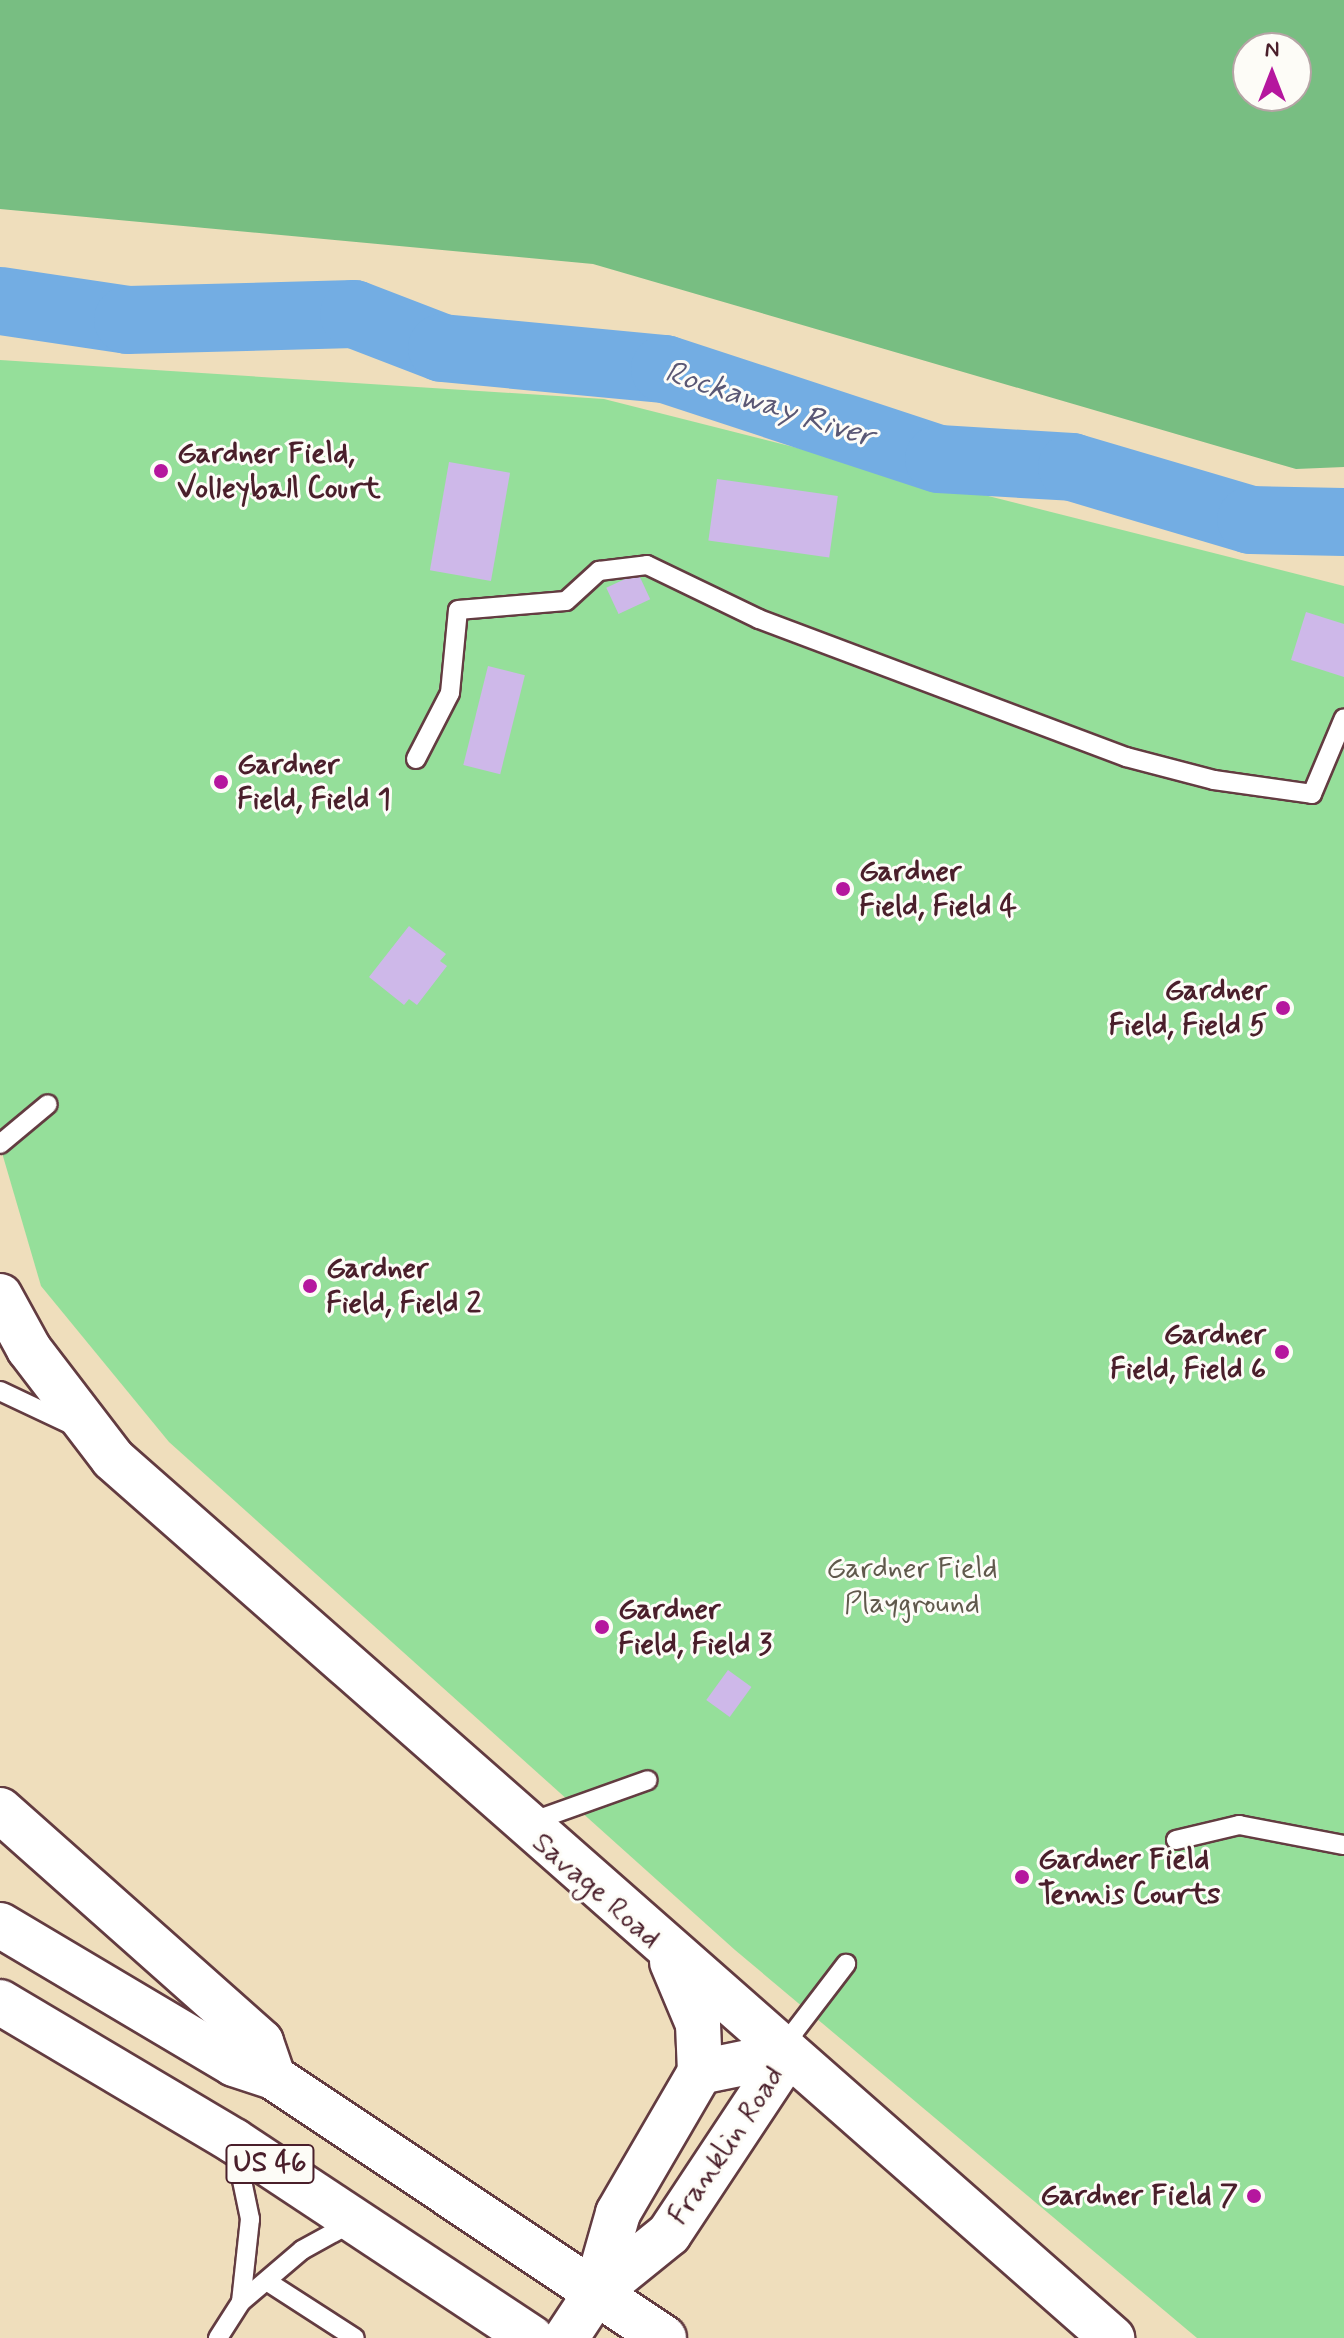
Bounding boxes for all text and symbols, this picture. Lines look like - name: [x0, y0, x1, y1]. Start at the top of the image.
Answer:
- north arrow: [1232, 32, 1312, 112]
- text: N: [1265, 36, 1279, 64]
- water label: Rockaway River: [660, 353, 878, 457]
- place label: Gardner Field, Volleyball Court: [177, 436, 379, 506]
- marker: Gardner Field, Volleyball Court: [152, 462, 170, 480]
- place label: Gardner Field, Field 1: [237, 747, 391, 818]
- marker: Gardner Field, Field 1: [212, 773, 230, 791]
- place label: Gardner Field, Field 4: [859, 854, 1017, 924]
- marker: Gardner Field, Field 4: [834, 880, 852, 898]
- place label: Gardner Field, Field 5: [1108, 973, 1267, 1044]
- marker: Gardner Field, Field 5: [1274, 999, 1292, 1017]
- place label: Gardner Field, Field 2: [326, 1251, 481, 1322]
- marker: Gardner Field, Field 2: [301, 1277, 319, 1295]
- place label: Gardner Field, Field 6: [1110, 1317, 1266, 1388]
- marker: Gardner Field, Field 6: [1273, 1343, 1291, 1361]
- park label: Gardner Field Playground: [827, 1551, 997, 1622]
- place label: Gardner Field, Field 3: [618, 1592, 772, 1662]
- marker: Gardner Field, Field 3: [593, 1618, 611, 1636]
- street label: Savage Road: [524, 1825, 668, 1957]
- place label: Gardner Field Tennis Courts: [1038, 1842, 1217, 1912]
- marker: Gardner Field Tennis Courts: [1013, 1868, 1031, 1886]
- street label: Franklin Road: [661, 2060, 793, 2232]
- road number: US 46: [224, 2140, 316, 2188]
- place label: Gardner Field 7: [1042, 2178, 1238, 2214]
- marker: Gardner Field 7: [1245, 2187, 1263, 2205]

